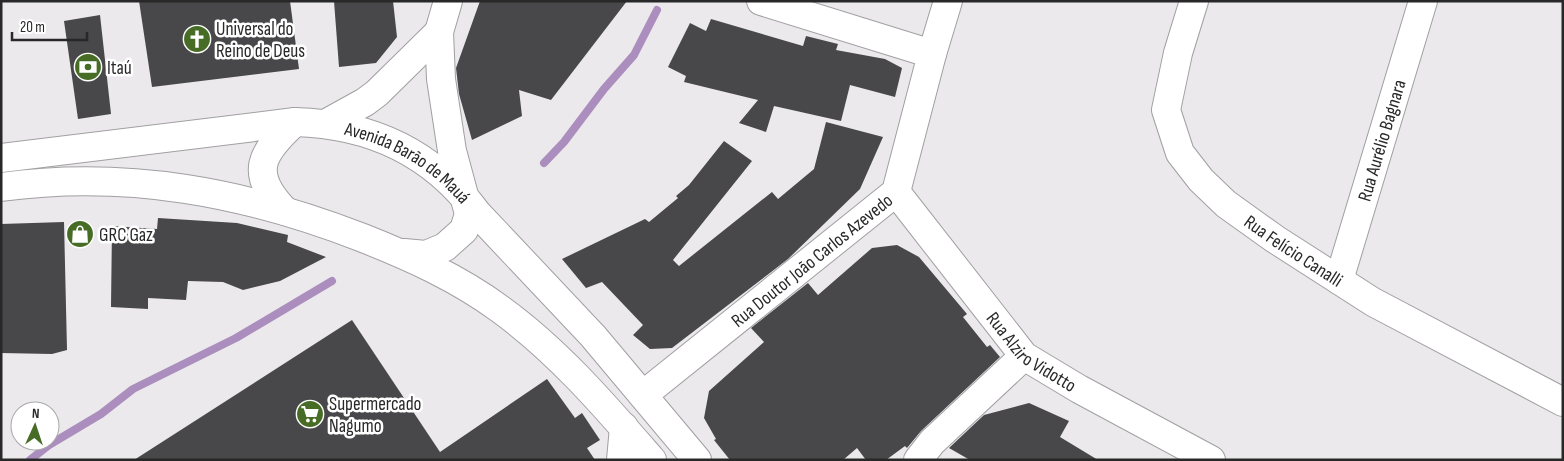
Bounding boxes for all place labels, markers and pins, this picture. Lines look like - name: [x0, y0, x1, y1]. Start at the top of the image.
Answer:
- place label: Universal do Reino de Deus: [216, 18, 305, 63]
- church icon: Universal do Reino de Deus: [182, 24, 212, 54]
- bank icon: Itaú: [73, 52, 103, 82]
- place label: Itaú: [107, 57, 132, 80]
- shop icon: GRC Gaz: [65, 219, 95, 249]
- place label: GRC Gaz: [99, 224, 153, 247]
- place label: Supermercado Nagumo: [329, 393, 422, 438]
- supermarket icon: Supermercado Nagumo: [295, 399, 325, 429]

